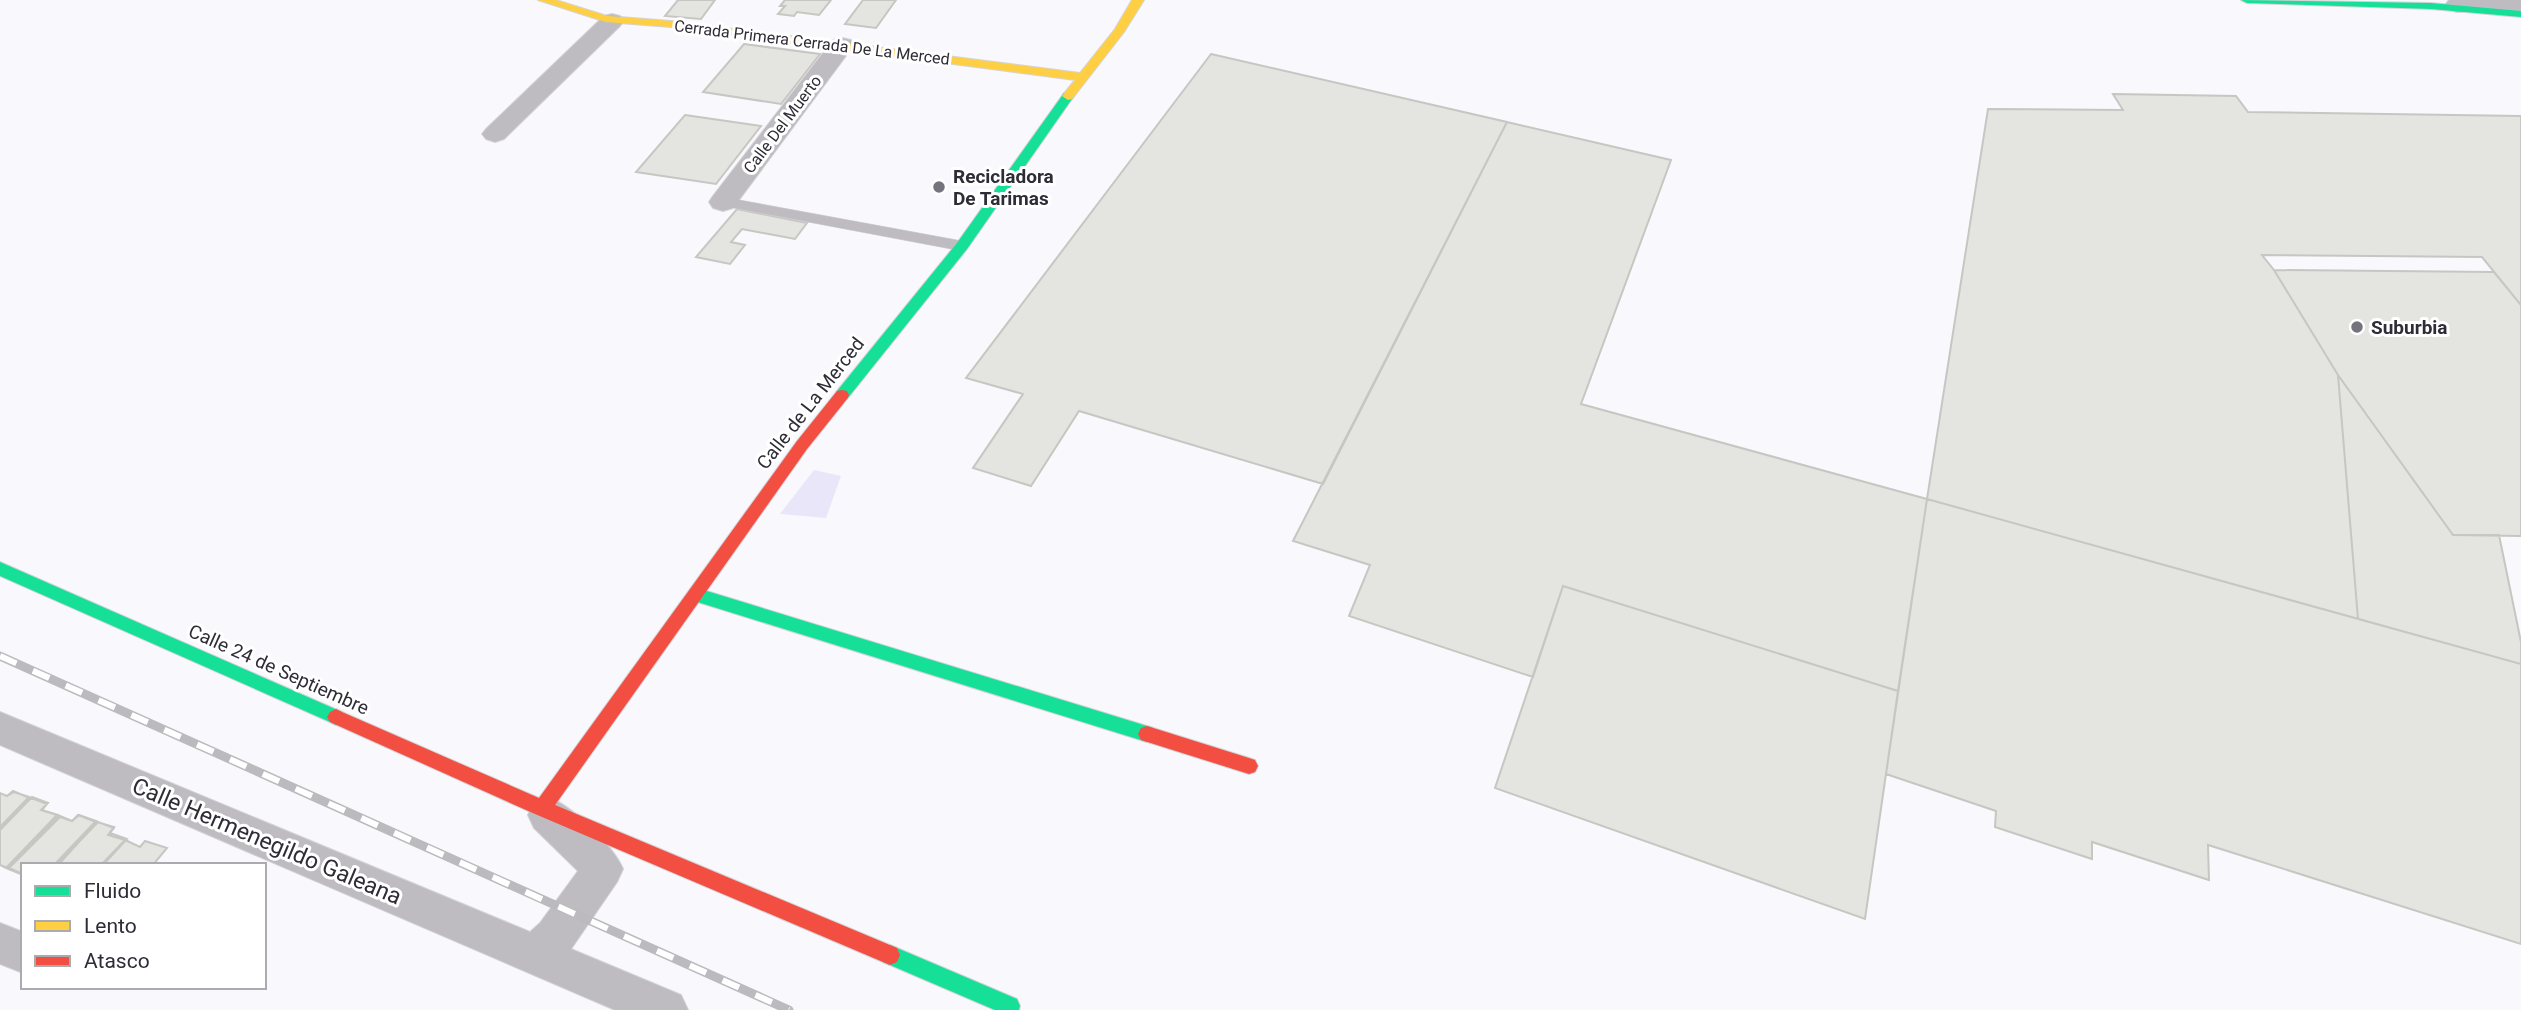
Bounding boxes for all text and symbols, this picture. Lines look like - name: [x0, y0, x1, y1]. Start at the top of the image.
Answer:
- street label: Cerrada Primera Cerrada De La Merced: [673, 16, 951, 69]
- street label: Calle Del Muerto: [739, 72, 825, 177]
- place label: Recicladora De Tarimas: [953, 165, 1054, 210]
- marker: Recicladora De Tarimas: [931, 179, 947, 195]
- place label: Suburbia: [2371, 316, 2448, 339]
- marker: Suburbia: [2349, 319, 2365, 335]
- street label: Calle de La Merced: [752, 333, 869, 474]
- street label: Calle 24 de Septiembre: [185, 619, 373, 720]
- street label: Calle Hermenegildo Galeana: [128, 772, 405, 911]
- legend: [21, 863, 266, 989]
- text: Fluido: [84, 879, 141, 903]
- text: Lento: [84, 914, 137, 938]
- text: Atasco: [84, 949, 150, 973]

